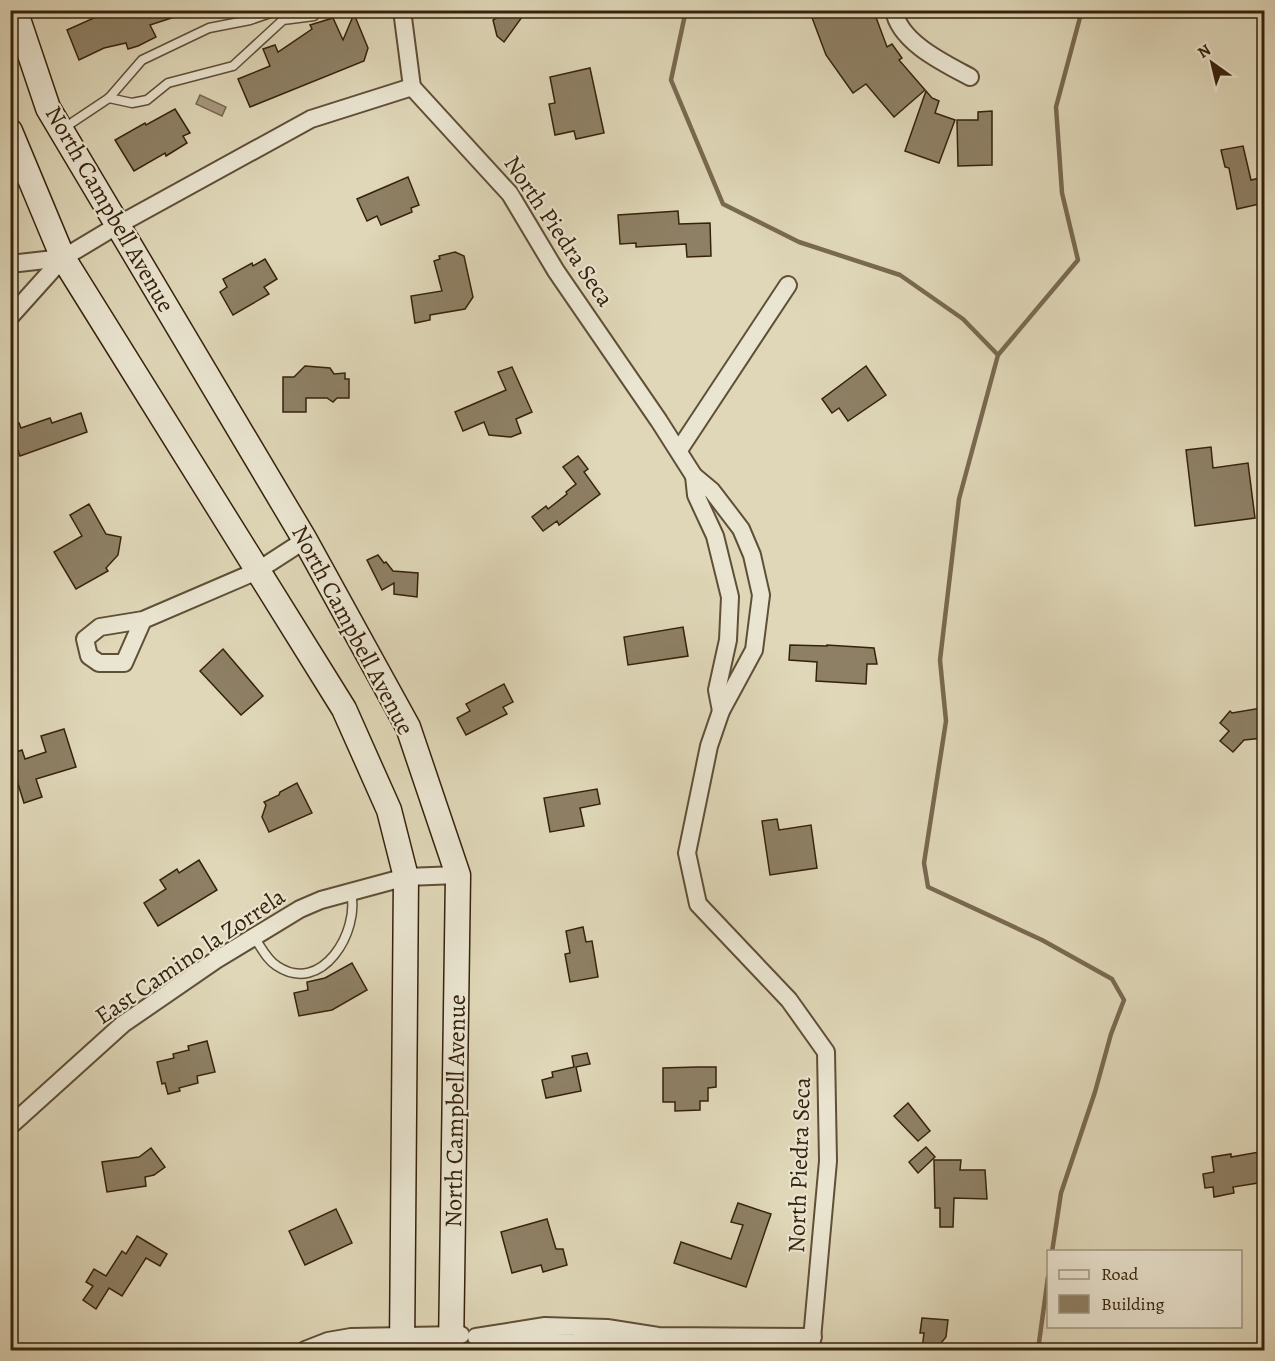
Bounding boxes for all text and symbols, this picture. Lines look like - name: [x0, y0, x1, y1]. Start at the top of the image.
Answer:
- north arrow: [1182, 33, 1242, 93]
- text: N: [1193, 39, 1215, 64]
- street label: North Campbell Avenue: [38, 100, 182, 318]
- street label: North Piedra Seca: [497, 149, 622, 313]
- street label: North Campbell Avenue: [284, 520, 422, 740]
- street label: East Camino la Zorrela: [89, 880, 292, 1032]
- street label: North Campbell Avenue: [437, 994, 473, 1228]
- street label: North Piedra Seca: [780, 1076, 818, 1253]
- legend: [1047, 1250, 1242, 1328]
- text: Road: [1101, 1262, 1139, 1286]
- text: Building: [1101, 1292, 1165, 1316]

